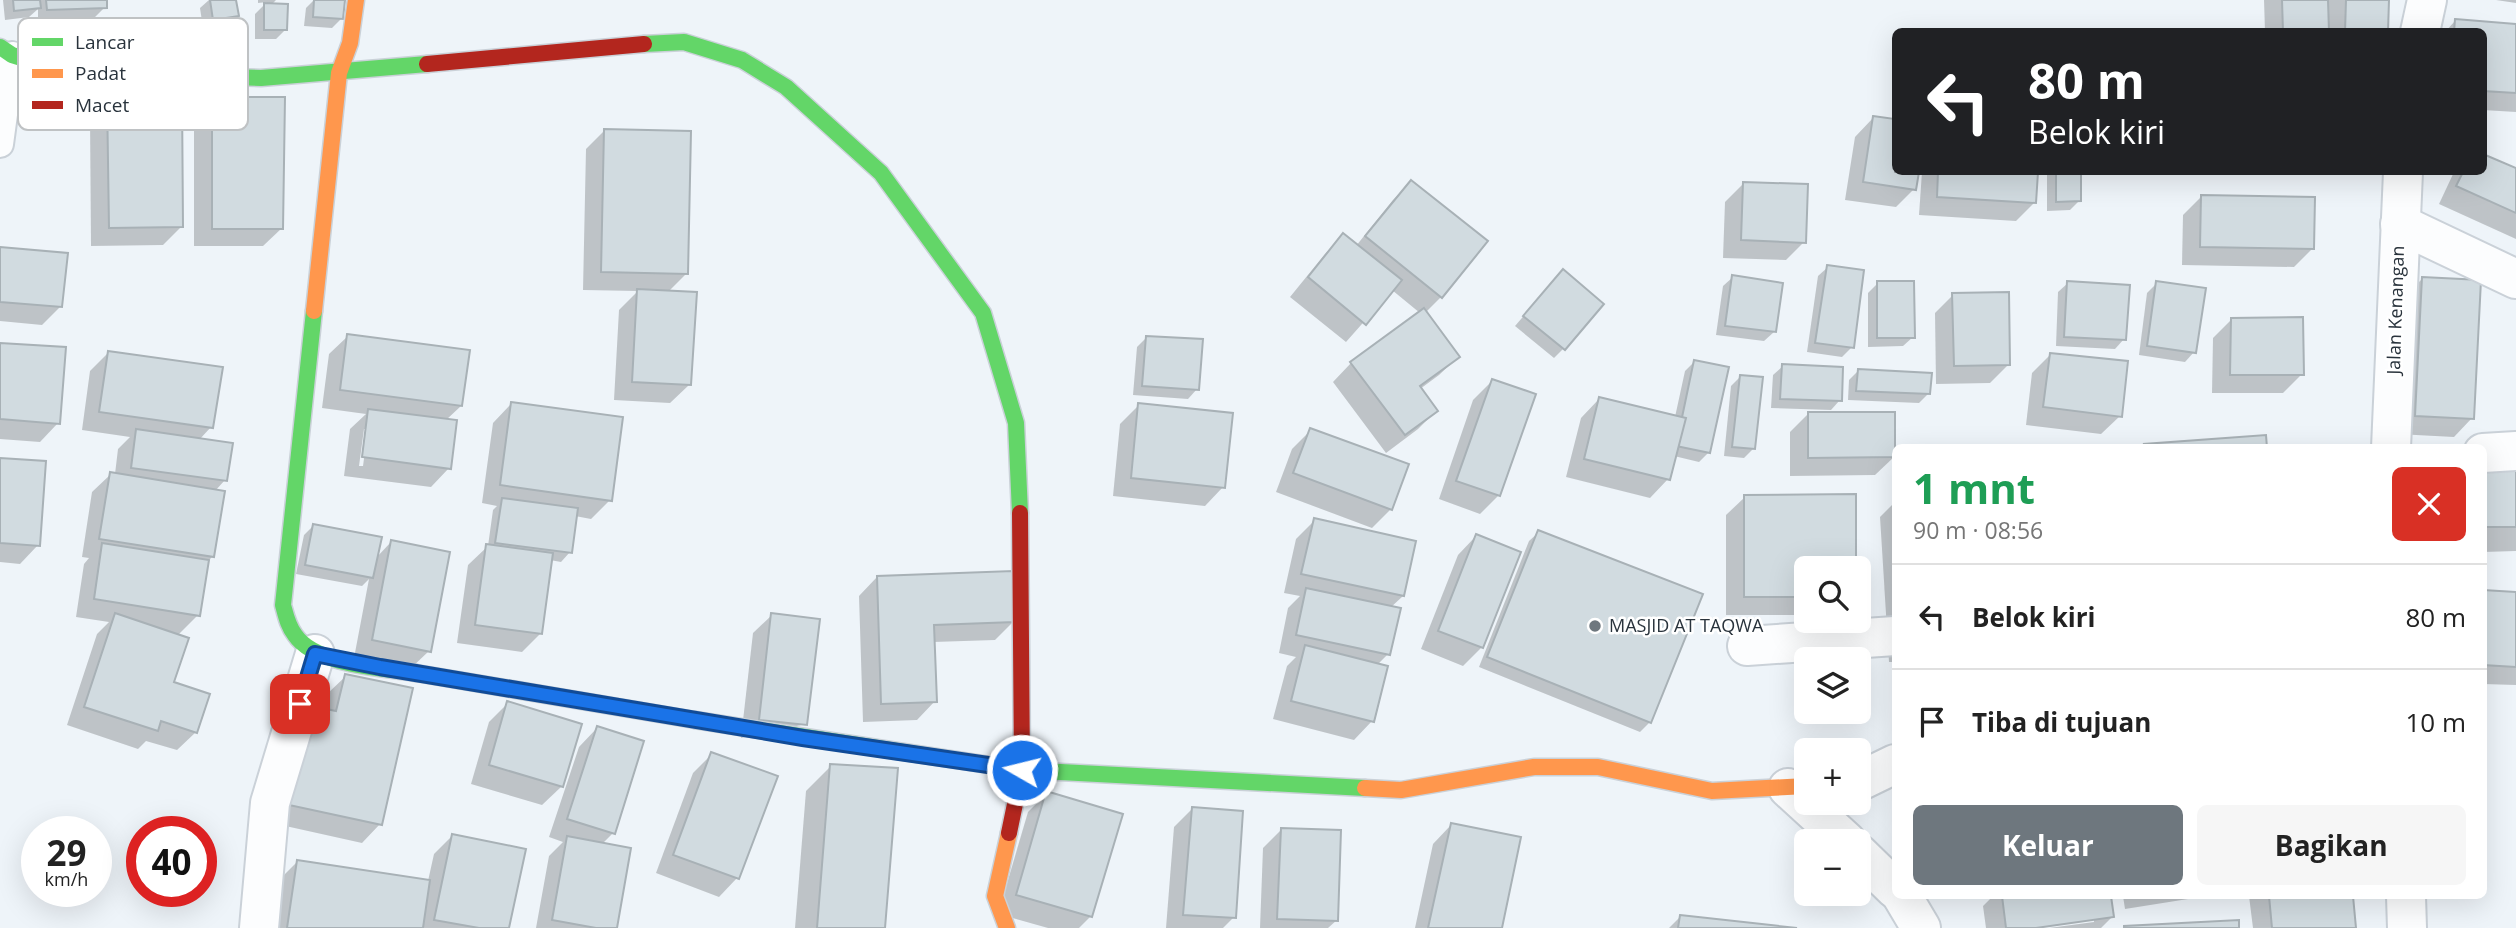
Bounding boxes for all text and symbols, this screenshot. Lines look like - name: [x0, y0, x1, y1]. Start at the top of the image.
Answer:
- legend: [18, 18, 248, 130]
- text: Lancar: [75, 29, 135, 55]
- text: 80 m: [2028, 47, 2145, 113]
- icon: left: [1913, 56, 2004, 147]
- text: Padat: [75, 60, 126, 86]
- text: Macet: [75, 92, 129, 118]
- text: Belok kiri: [2028, 110, 2165, 153]
- street label: Jalan Kenangan: [2381, 245, 2409, 377]
- text: 1 mnt: [1913, 459, 2035, 516]
- button: close: [2392, 467, 2466, 541]
- text: 90 m · 08:56: [1913, 514, 2043, 546]
- map controls: [1794, 556, 1871, 906]
- button: search: [1794, 556, 1871, 633]
- icon: left: [1913, 598, 1951, 636]
- text: Belok kiri: [1972, 599, 2096, 635]
- text: 80 m: [2405, 599, 2466, 635]
- place label: MASJID AT TAQWA: [1609, 613, 1764, 637]
- marker: MASJID AT TAQWA: [1587, 618, 1603, 634]
- button: layers: [1794, 647, 1871, 724]
- pin: [270, 674, 330, 734]
- icon: arrive: [281, 685, 319, 723]
- icon: arrive: [1913, 703, 1951, 741]
- text: Tiba di tujuan: [1972, 704, 2151, 740]
- text: 10 m: [2405, 704, 2466, 740]
- position arrow: [985, 733, 1059, 807]
- button: +: [1794, 738, 1871, 815]
- button: Keluar: [1913, 805, 2183, 885]
- button: Bagikan: [2197, 805, 2466, 885]
- speed limit sign: 40: [126, 816, 217, 907]
- text: 29: [46, 829, 87, 876]
- button: −: [1794, 829, 1871, 906]
- text: km/h: [45, 867, 88, 891]

